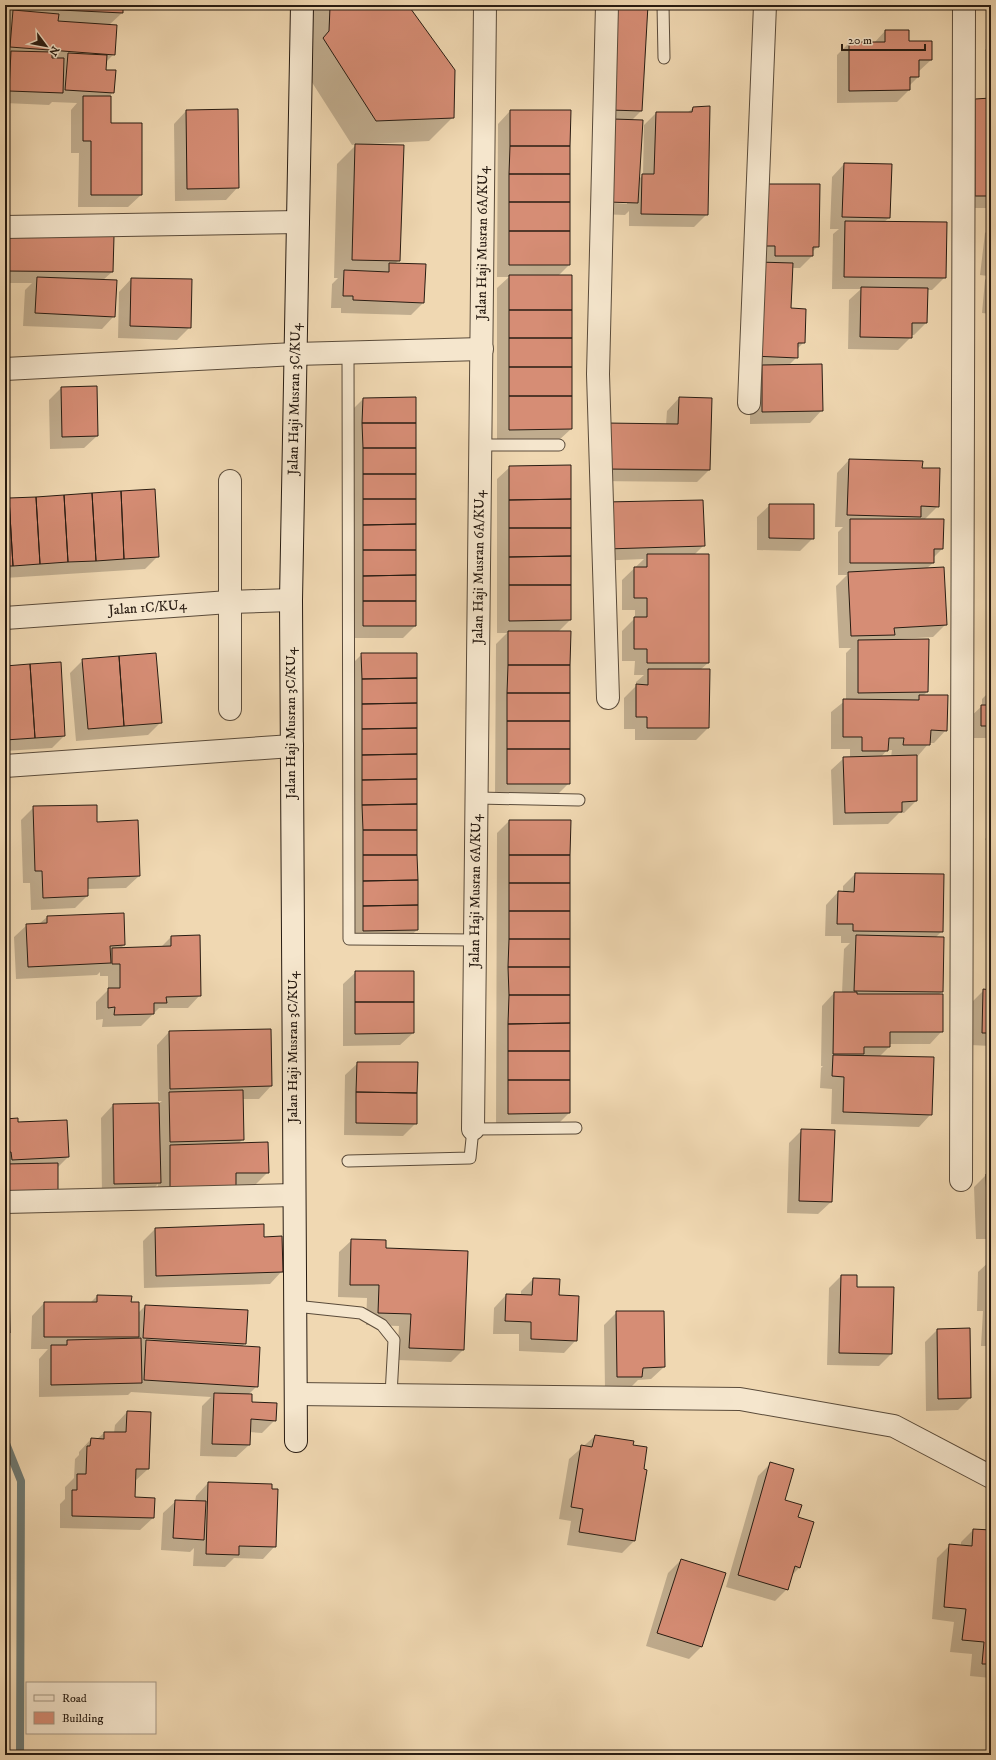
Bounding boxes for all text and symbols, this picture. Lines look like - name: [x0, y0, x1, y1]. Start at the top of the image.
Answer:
- north arrow: [26, 26, 66, 66]
- scale bar: [842, 26, 925, 52]
- text: 20 m: [848, 33, 872, 48]
- text: N: [45, 43, 62, 58]
- street label: Jalan Haji Musran 6A/KU4: [473, 165, 492, 322]
- street label: Jalan Haji Musran 3C/KU4: [284, 322, 305, 477]
- street label: Jalan Haji Musran 6A/KU4: [469, 489, 489, 646]
- street label: Jalan 1C/KU4: [106, 596, 188, 620]
- street label: Jalan Haji Musran 3C/KU4: [282, 646, 300, 801]
- street label: Jalan Haji Musran 6A/KU4: [466, 813, 485, 970]
- street label: Jalan Haji Musran 3C/KU4: [284, 970, 302, 1125]
- legend: [26, 1682, 156, 1734]
- text: Road: [62, 1691, 87, 1706]
- text: Building: [62, 1711, 103, 1726]

